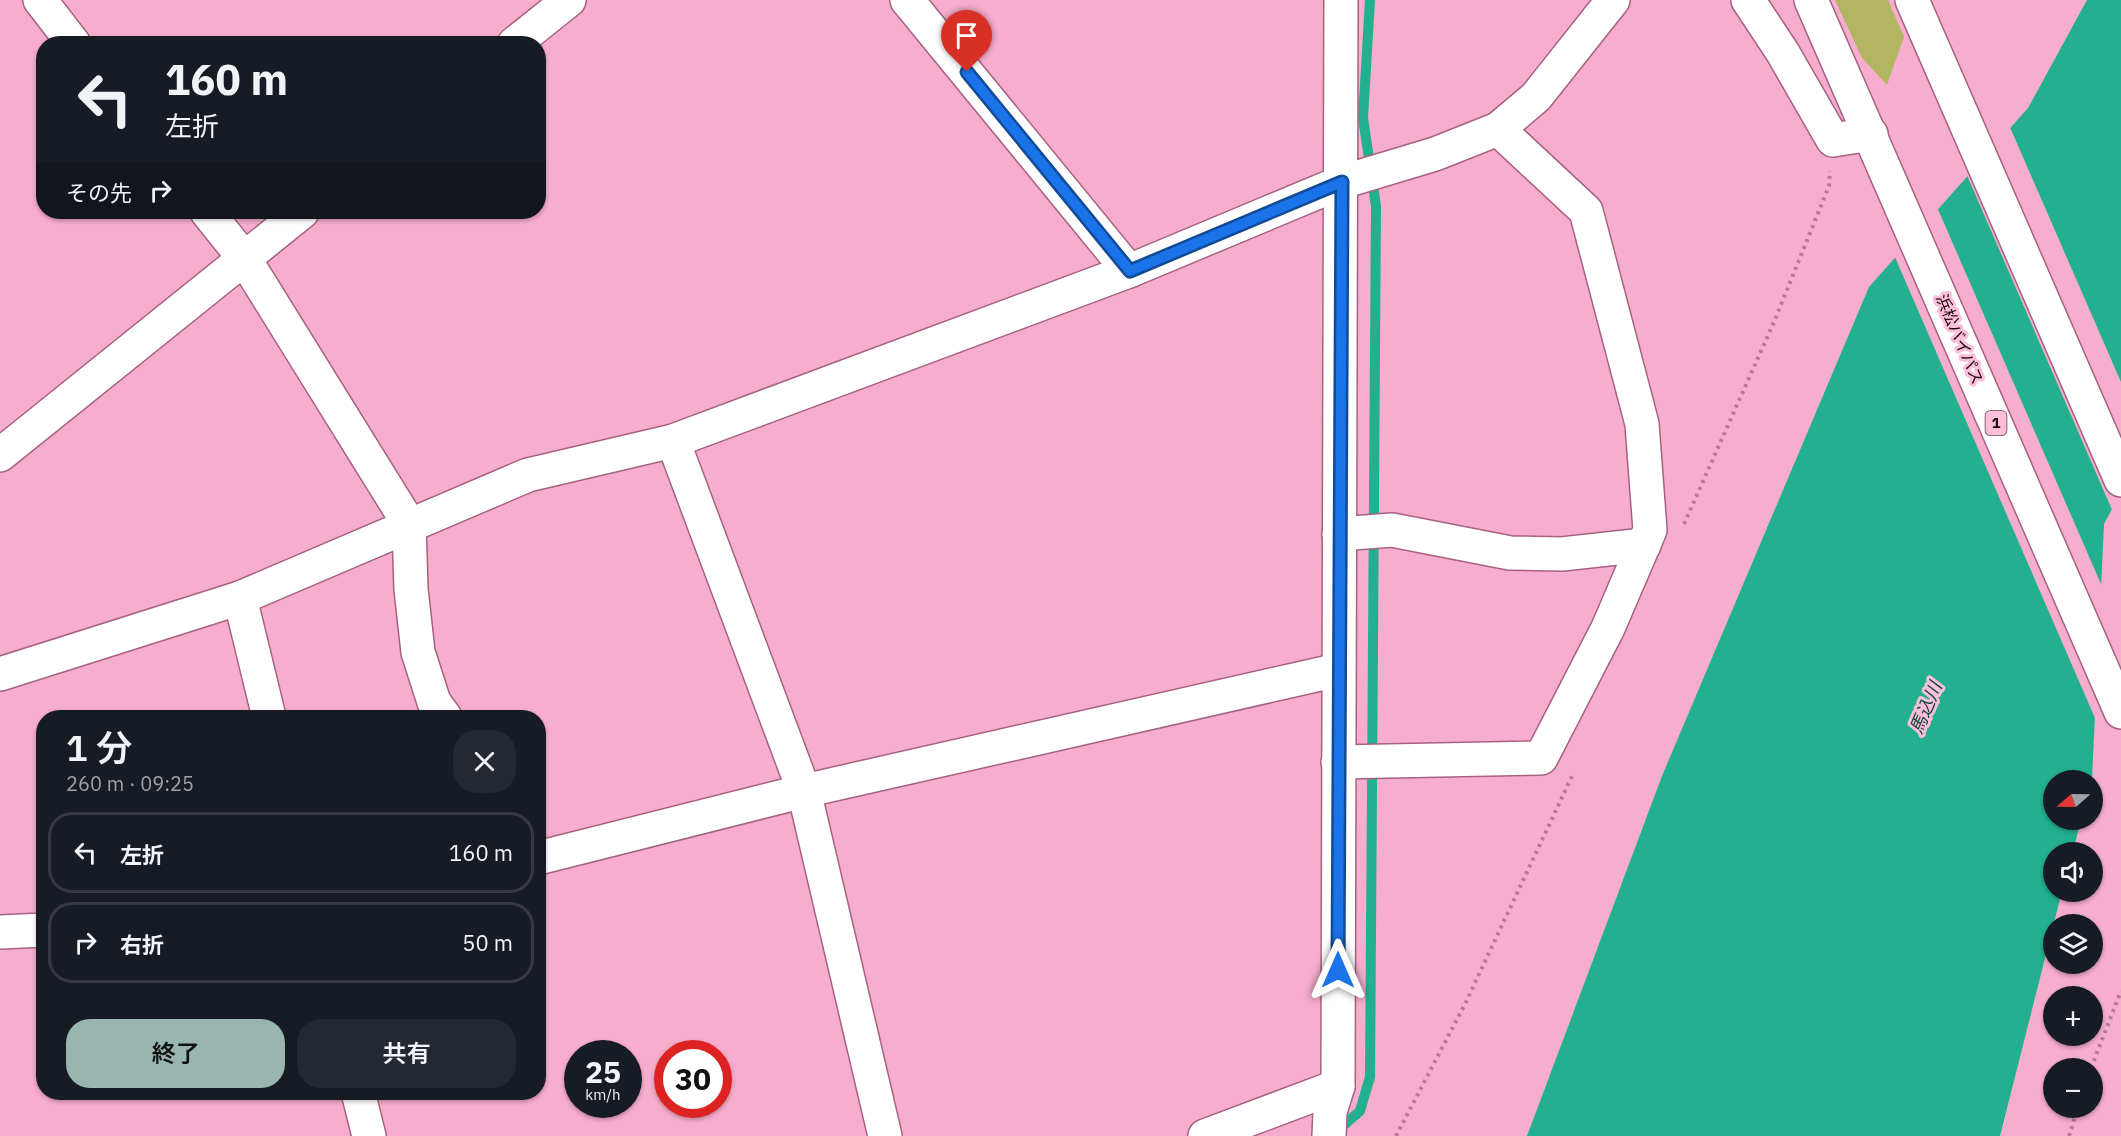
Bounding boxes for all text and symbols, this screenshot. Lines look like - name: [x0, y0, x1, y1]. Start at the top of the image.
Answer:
- pin: [941, 10, 992, 72]
- icon: arrive: [950, 19, 983, 52]
- text: 160 m: [165, 52, 288, 107]
- icon: left: [66, 60, 144, 138]
- text: 左折: [165, 108, 219, 143]
- icon: right: [144, 174, 177, 207]
- text: その先: [66, 178, 132, 207]
- street label: 浜松バイパス: [1932, 291, 1988, 387]
- road number: 1: [1986, 411, 2006, 435]
- water label: 馬込川: [1904, 677, 1947, 737]
- text: 1 分: [66, 724, 132, 771]
- button: close: [453, 730, 516, 793]
- text: 260 m · 09:25: [66, 770, 194, 797]
- north arrow: [2043, 770, 2103, 830]
- map controls: [2043, 770, 2103, 1118]
- icon: left: [69, 836, 102, 869]
- text: 160 m: [449, 838, 513, 867]
- text: 左折: [120, 840, 164, 869]
- button: sound: [2043, 842, 2103, 902]
- button: layers: [2043, 914, 2103, 974]
- icon: right: [69, 926, 102, 959]
- text: 50 m: [462, 928, 513, 957]
- text: 右折: [120, 930, 164, 959]
- position arrow: [1306, 938, 1370, 1002]
- button: +: [2043, 986, 2103, 1046]
- button: 終了: [66, 1019, 285, 1088]
- button: 共有: [297, 1019, 516, 1088]
- speed limit sign: 30: [654, 1040, 732, 1118]
- text: 25: [585, 1052, 621, 1091]
- button: −: [2043, 1058, 2103, 1118]
- text: km/h: [585, 1085, 621, 1104]

